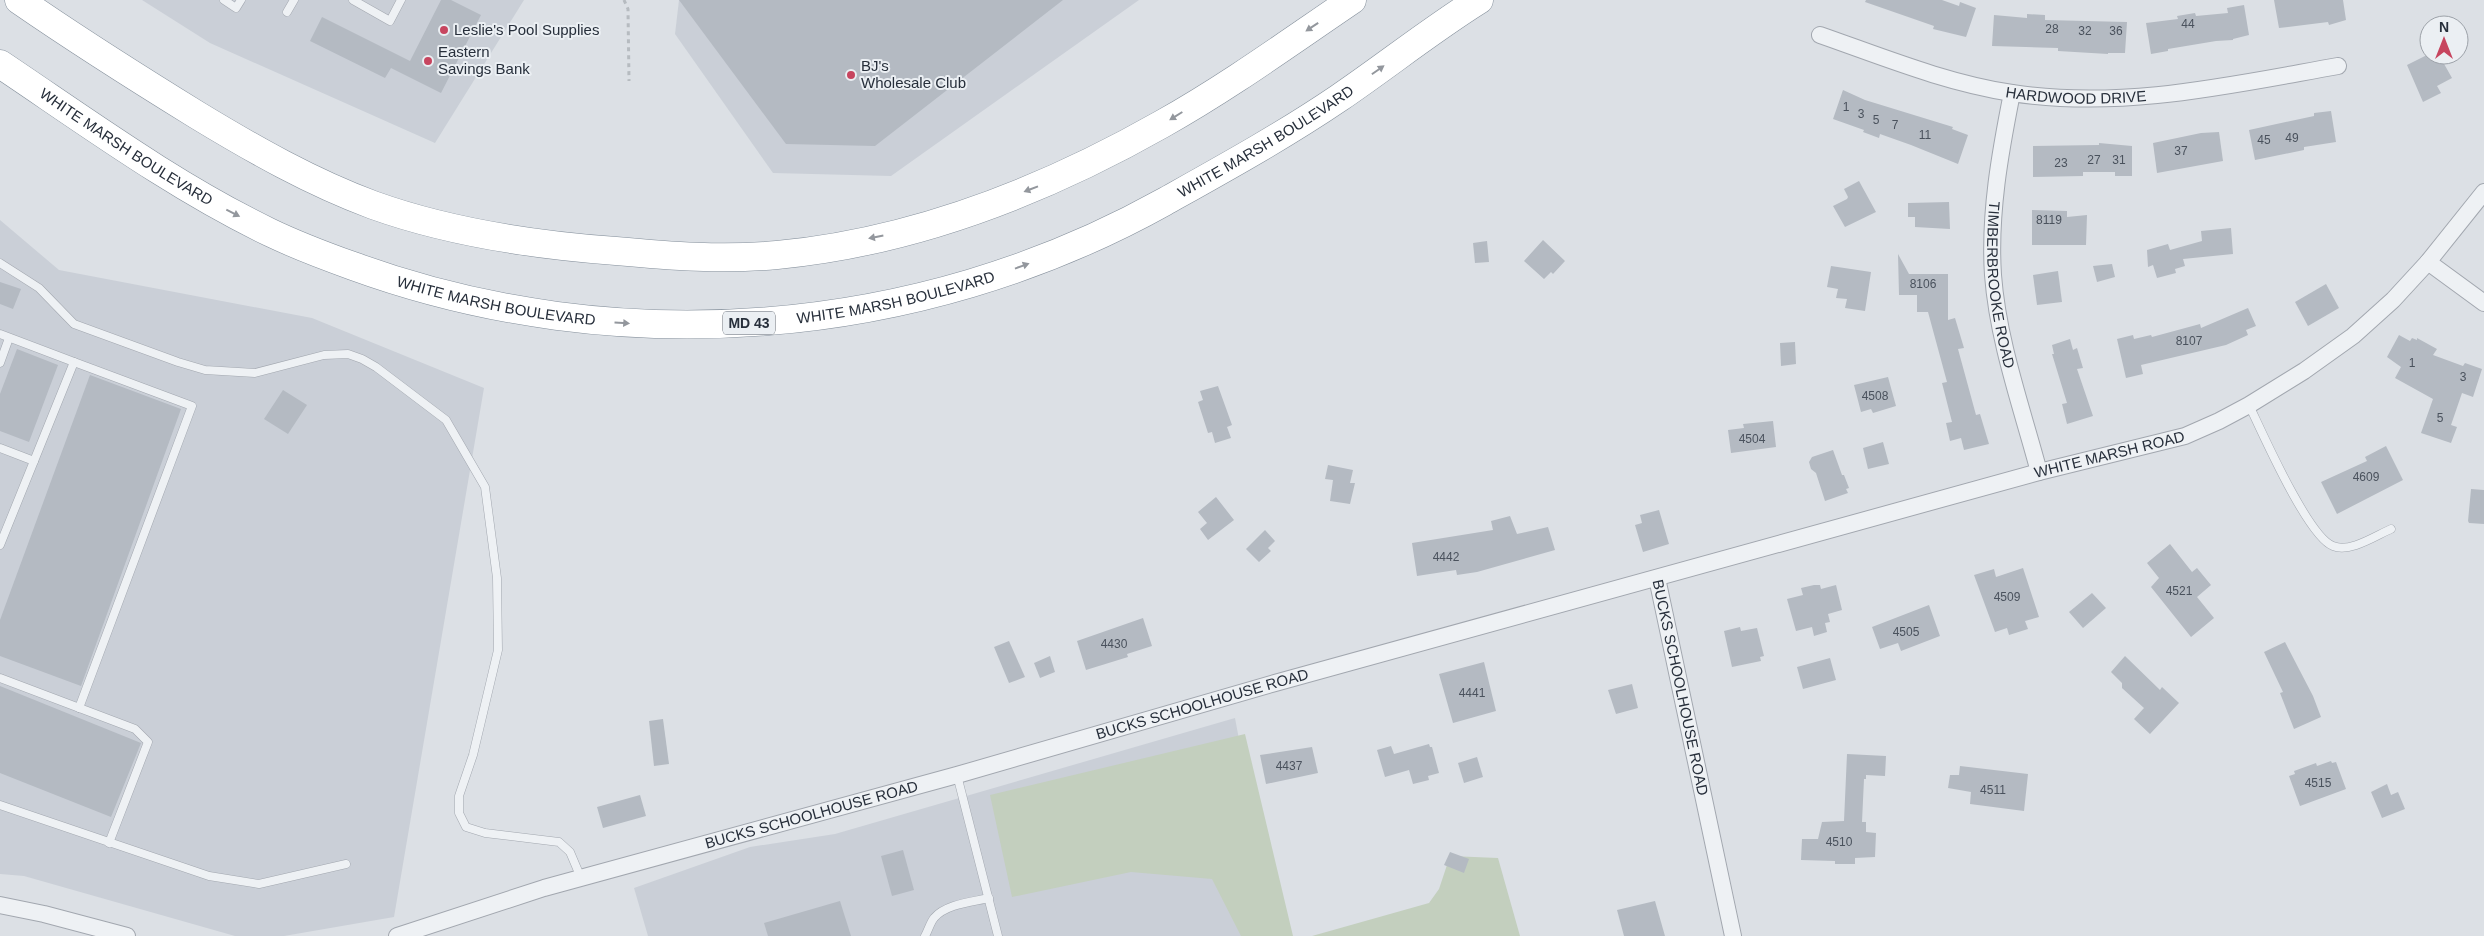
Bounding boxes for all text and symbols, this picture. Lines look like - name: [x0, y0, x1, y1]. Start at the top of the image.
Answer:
- north arrow: [2419, 15, 2469, 65]
- house number: 44: [2181, 17, 2195, 31]
- text: N: [2439, 19, 2449, 35]
- place label: Leslie's Pool Supplies: [454, 21, 599, 38]
- one-way arrow: [1305, 22, 1319, 32]
- house number: 28: [2045, 22, 2059, 36]
- marker: Leslie's Pool Supplies: [438, 24, 450, 36]
- house number: 32: [2078, 24, 2092, 38]
- house number: 36: [2109, 24, 2123, 38]
- place label: Eastern Savings Bank: [438, 43, 530, 77]
- marker: Eastern Savings Bank: [422, 55, 434, 67]
- place label: BJ's Wholesale Club: [861, 57, 966, 91]
- one-way arrow: [1372, 65, 1385, 75]
- marker: BJ's Wholesale Club: [845, 69, 857, 81]
- street label: WHITE MARSH BOULEVARD: [1175, 81, 1357, 201]
- street label: HARDWOOD DRIVE: [2004, 83, 2147, 107]
- street label: WHITE MARSH BOULEVARD: [37, 84, 216, 209]
- house number: 1: [1843, 100, 1850, 114]
- house number: 3: [1858, 107, 1865, 121]
- one-way arrow: [1169, 111, 1182, 120]
- house number: 5: [1873, 113, 1880, 127]
- house number: 7: [1892, 118, 1899, 132]
- house number: 11: [1919, 128, 1932, 142]
- house number: 49: [2285, 131, 2299, 145]
- house number: 45: [2257, 133, 2271, 147]
- house number: 37: [2174, 144, 2188, 158]
- house number: 27: [2087, 153, 2101, 167]
- house number: 31: [2112, 153, 2126, 167]
- house number: 23: [2054, 156, 2068, 170]
- one-way arrow: [1023, 185, 1038, 193]
- street label: TIMBERBROOKE ROAD: [1984, 201, 2019, 370]
- one-way arrow: [225, 209, 240, 217]
- house number: 8119: [2036, 213, 2062, 227]
- one-way arrow: [868, 234, 884, 242]
- one-way arrow: [1015, 262, 1030, 270]
- street label: WHITE MARSH BOULEVARD: [796, 267, 997, 326]
- street label: WHITE MARSH BOULEVARD: [395, 272, 597, 328]
- house number: 8106: [1910, 277, 1937, 291]
- road number: MD 43: [723, 312, 775, 334]
- one-way arrow: [614, 320, 630, 328]
- house number: 8107: [2176, 334, 2203, 348]
- house number: 1: [2409, 356, 2416, 370]
- house number: 3: [2460, 370, 2467, 384]
- house number: 4508: [1862, 389, 1889, 403]
- house number: 5: [2437, 411, 2444, 425]
- street label: WHITE MARSH ROAD: [2032, 427, 2186, 481]
- house number: 4504: [1739, 432, 1766, 446]
- house number: 4609: [2353, 470, 2380, 484]
- house number: 4442: [1433, 550, 1460, 564]
- street label: BUCKS SCHOOLHOUSE ROAD: [1650, 578, 1712, 797]
- house number: 4521: [2166, 584, 2193, 598]
- house number: 4509: [1994, 590, 2021, 604]
- house number: 4505: [1893, 625, 1920, 639]
- house number: 4430: [1101, 637, 1128, 651]
- street label: BUCKS SCHOOLHOUSE ROAD: [1094, 665, 1310, 742]
- house number: 4441: [1459, 686, 1486, 700]
- house number: 4437: [1276, 759, 1303, 773]
- house number: 4515: [2305, 776, 2332, 790]
- street label: BUCKS SCHOOLHOUSE ROAD: [703, 777, 920, 852]
- house number: 4511: [1980, 783, 2006, 797]
- house number: 4510: [1826, 835, 1853, 849]

